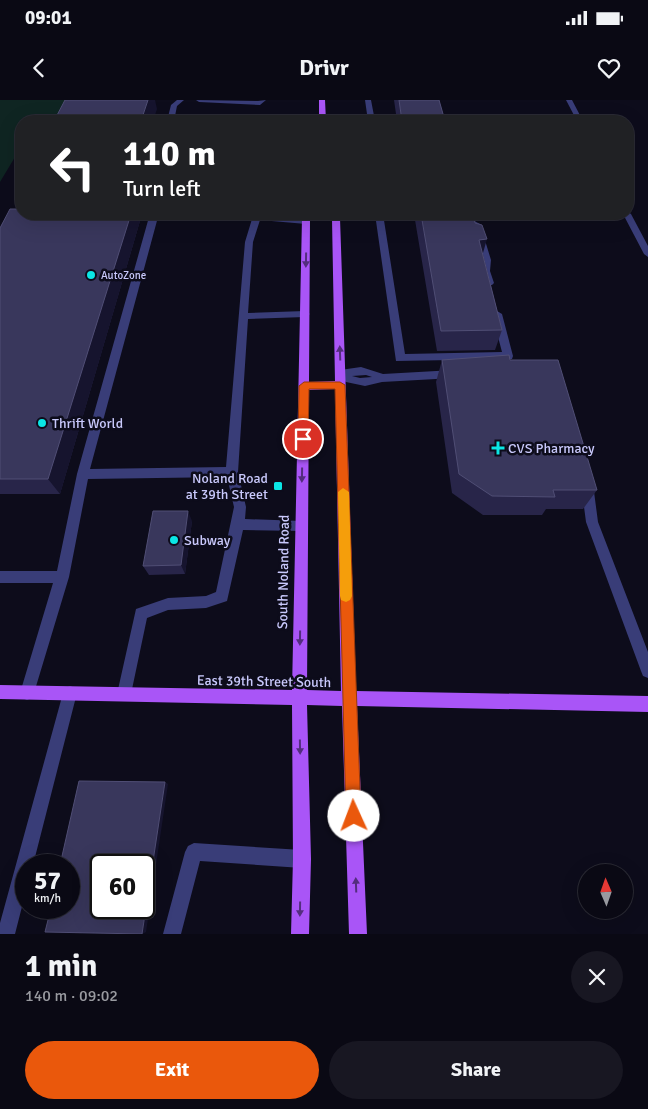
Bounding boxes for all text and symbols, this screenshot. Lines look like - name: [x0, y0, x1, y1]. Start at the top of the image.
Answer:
- text: 09:01: [25, 6, 72, 30]
- icon: back: [25, 54, 53, 82]
- text: Drivr: [299, 54, 349, 81]
- icon: heart: [595, 54, 623, 82]
- text: 110 m: [123, 132, 216, 175]
- icon: left: [40, 135, 105, 200]
- text: Turn left: [123, 175, 201, 202]
- one-way arrow: [302, 252, 310, 268]
- marker: AutoZone: [85, 269, 97, 281]
- place label: AutoZone: [101, 269, 146, 282]
- one-way arrow: [335, 344, 343, 360]
- place label: Thrift World: [52, 415, 123, 432]
- marker: Thrift World: [36, 417, 48, 429]
- pin: [282, 418, 324, 460]
- icon: arrive: [289, 425, 317, 453]
- place label: CVS Pharmacy: [508, 440, 595, 457]
- marker: CVS Pharmacy: [492, 442, 504, 454]
- one-way arrow: [298, 467, 306, 483]
- place label: Noland Road at 39th Street: [186, 470, 268, 503]
- marker: Noland Road at 39th Street: [272, 480, 284, 492]
- street label: South Noland Road: [274, 515, 293, 629]
- place label: Subway: [184, 532, 231, 549]
- marker: Subway: [168, 534, 180, 546]
- one-way arrow: [296, 630, 304, 646]
- street label: East 39th Street South: [197, 672, 331, 691]
- one-way arrow: [296, 739, 304, 755]
- position arrow: [327, 789, 379, 841]
- speed limit sign: 60: [90, 854, 155, 919]
- north arrow: [578, 864, 632, 919]
- map controls: [578, 864, 633, 919]
- text: 57: [34, 865, 61, 896]
- one-way arrow: [352, 877, 360, 893]
- text: km/h: [34, 891, 61, 906]
- one-way arrow: [296, 901, 304, 917]
- text: 1 min: [25, 948, 97, 985]
- button: close: [571, 951, 623, 1003]
- text: 140 m · 09:02: [25, 986, 118, 1006]
- button: Exit: [25, 1041, 319, 1099]
- button: Share: [329, 1041, 623, 1099]

